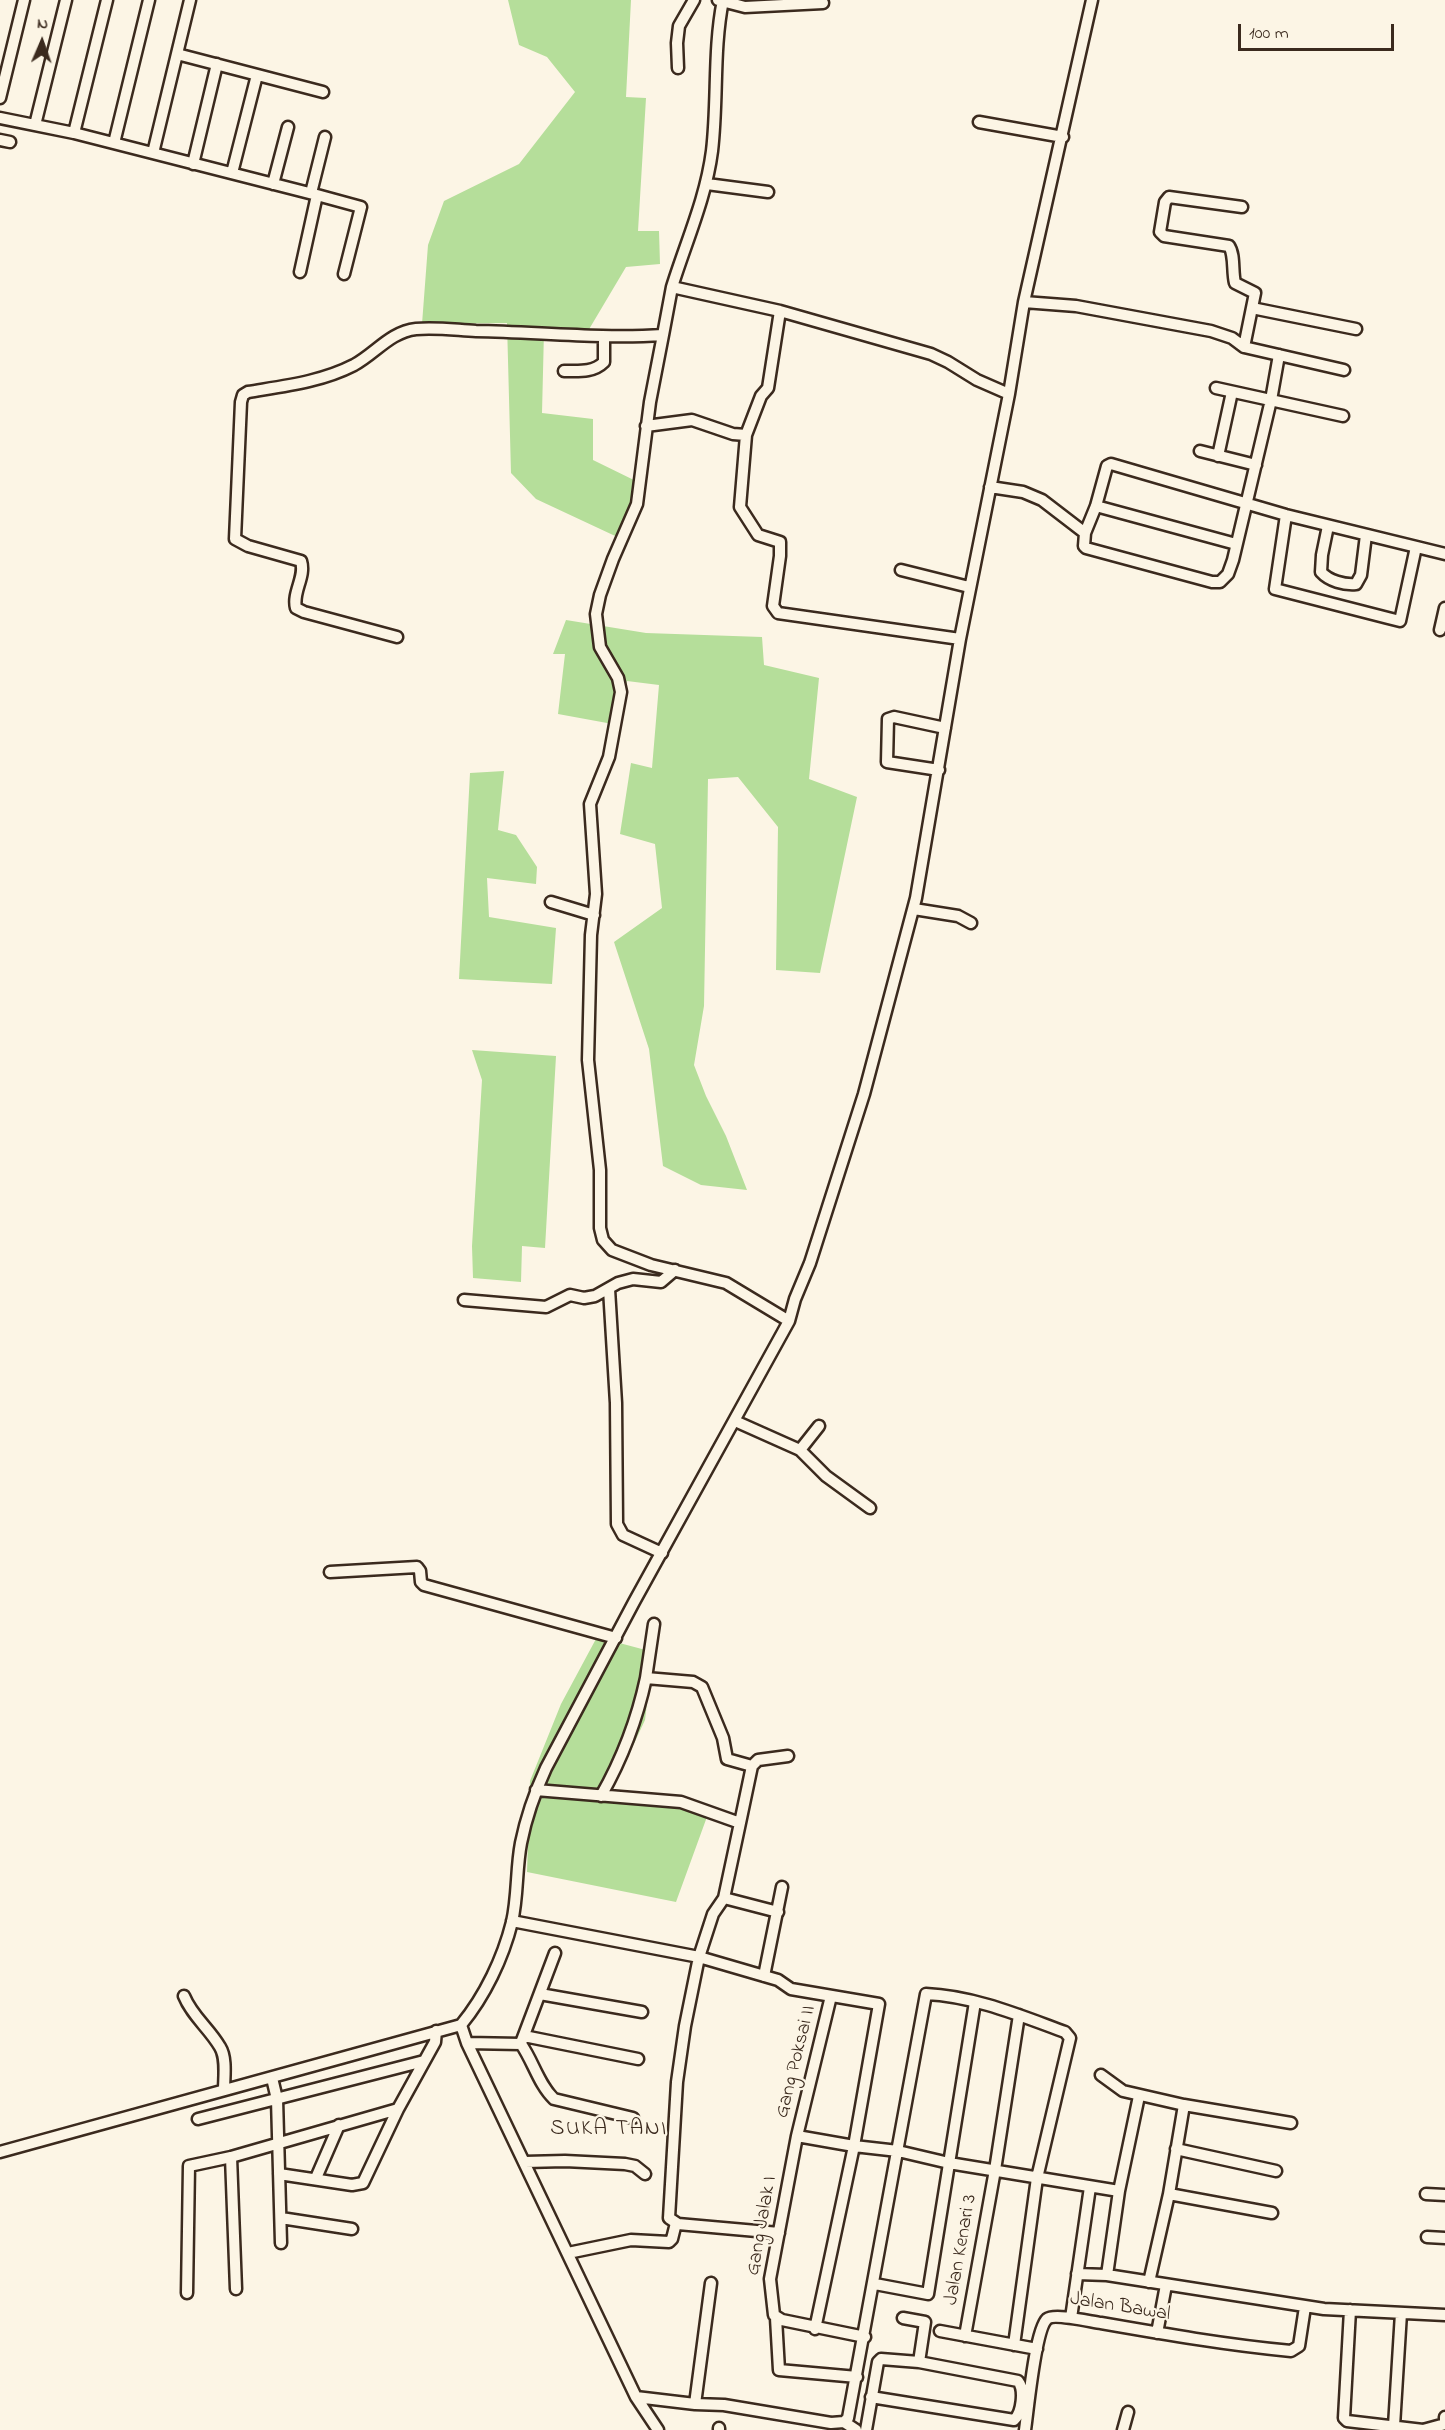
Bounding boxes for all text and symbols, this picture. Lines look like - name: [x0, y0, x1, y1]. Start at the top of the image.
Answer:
- north arrow: [12, 12, 72, 72]
- text: N: [37, 12, 48, 36]
- scale bar: [1241, 12, 1397, 50]
- text: 100 m: [1249, 21, 1289, 47]
- street label: Gang Poksai II: [771, 2003, 823, 2121]
- district label: SUKA TANI: [550, 2117, 668, 2143]
- street label: Gang Jalak I: [742, 2174, 784, 2278]
- street label: Jalan Kenari 3: [940, 2193, 984, 2307]
- street label: Jalan Bawal: [1068, 2288, 1172, 2328]

